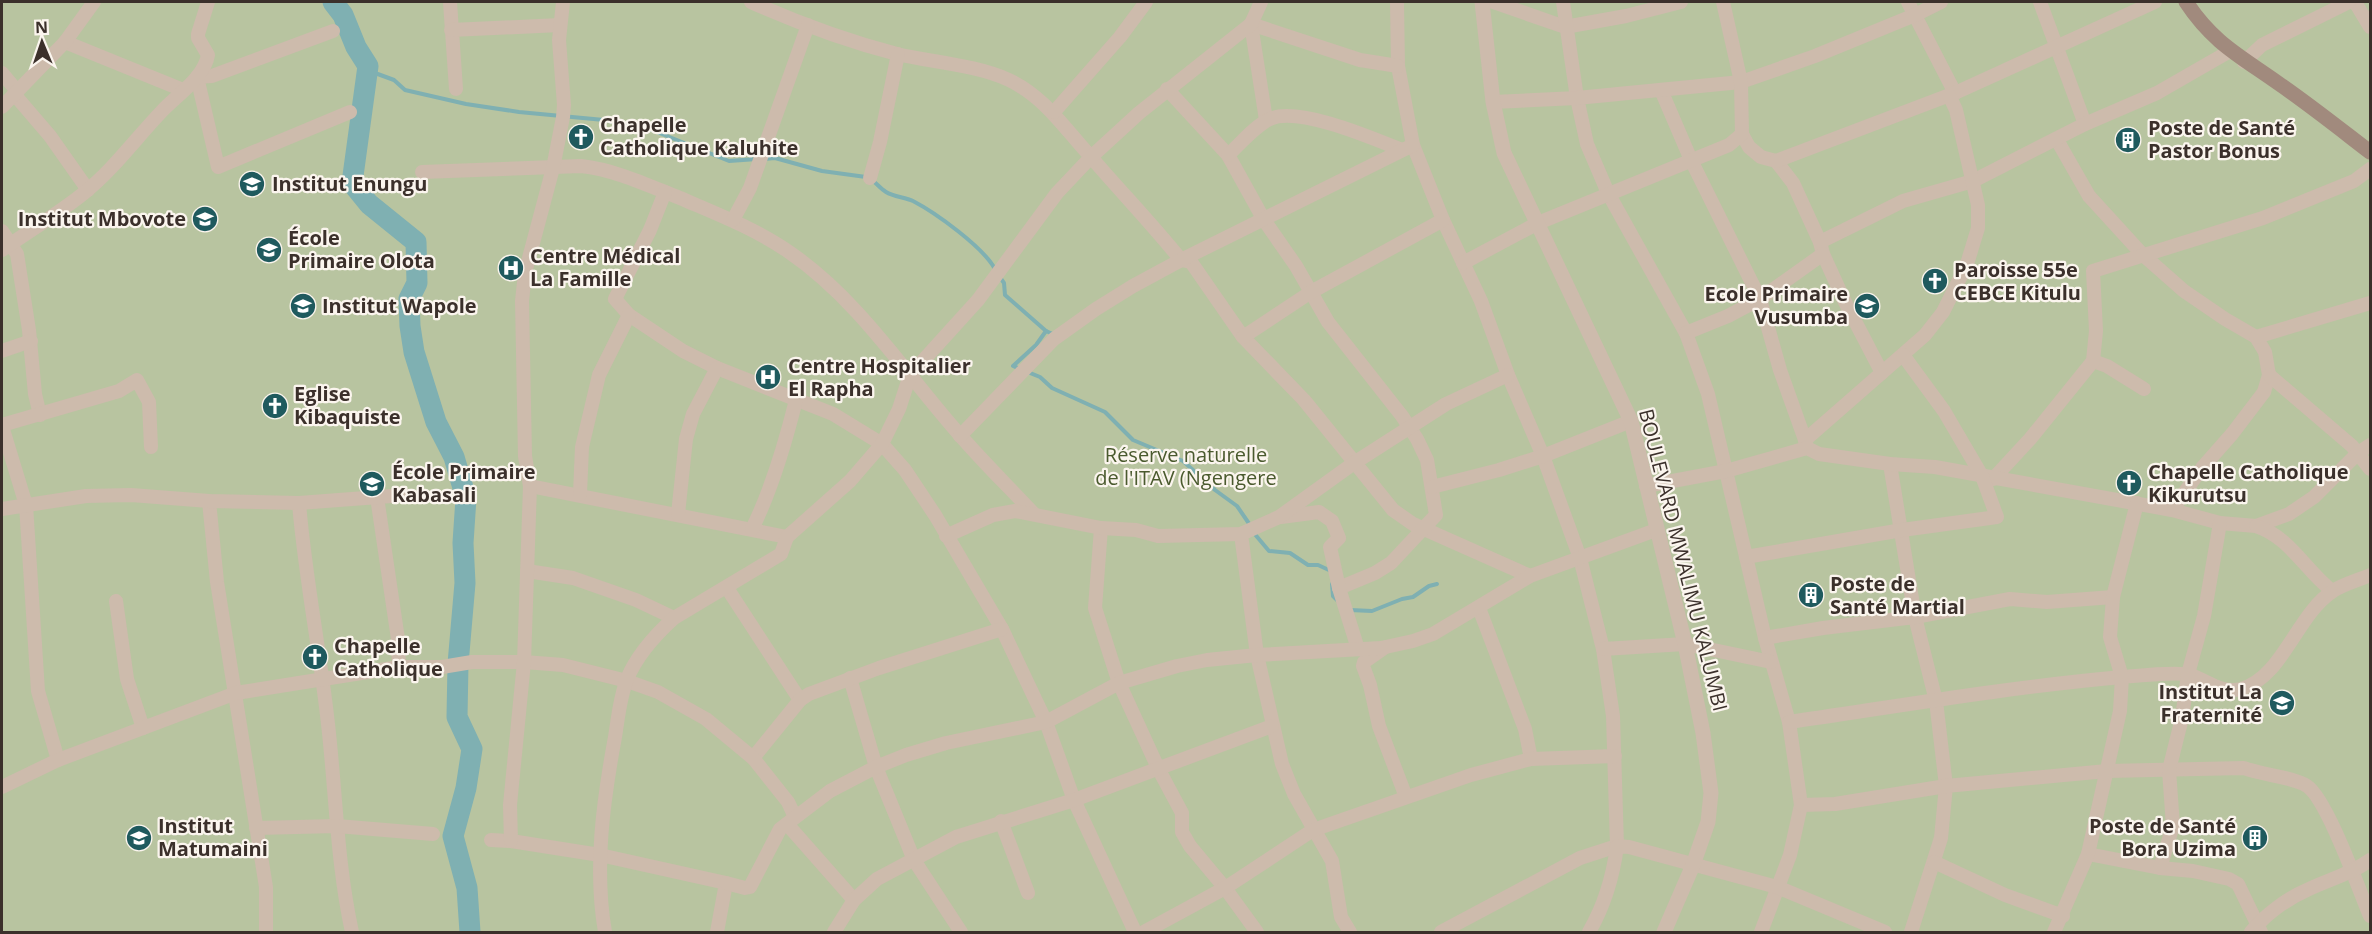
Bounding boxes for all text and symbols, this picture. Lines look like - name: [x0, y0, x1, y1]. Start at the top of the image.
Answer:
- north arrow: [12, 12, 72, 72]
- text: N: [35, 16, 48, 38]
- place label: Chapelle Catholique Kaluhite: [600, 111, 798, 161]
- place label: Poste de Santé Pastor Bonus: [2148, 114, 2295, 164]
- church icon: Chapelle Catholique Kaluhite: [566, 122, 596, 152]
- building icon: Poste de Santé Pastor Bonus: [2113, 125, 2143, 155]
- school or university icon: Institut Enungu: [237, 169, 267, 199]
- place label: Institut Enungu: [272, 170, 427, 197]
- school or university icon: Institut Mbovote: [190, 204, 220, 234]
- place label: Institut Mbovote: [18, 205, 186, 232]
- place label: École Primaire Olota: [288, 224, 435, 274]
- school or university icon: École Primaire Olota: [254, 235, 284, 265]
- place label: Centre Médical La Famille: [530, 242, 680, 292]
- hospital icon: Centre Médical La Famille: [496, 253, 526, 283]
- place label: Paroisse 55e CEBCE Kitulu: [1954, 256, 2081, 306]
- church icon: Paroisse 55e CEBCE Kitulu: [1920, 266, 1950, 296]
- place label: Ecole Primaire Vusumba: [1705, 280, 1848, 330]
- school or university icon: Institut Wapole: [288, 291, 318, 321]
- school or university icon: Ecole Primaire Vusumba: [1852, 291, 1882, 321]
- place label: Institut Wapole: [322, 292, 477, 319]
- place label: Centre Hospitalier El Rapha: [788, 352, 971, 402]
- hospital icon: Centre Hospitalier El Rapha: [753, 362, 783, 392]
- place label: Eglise Kibaquiste: [294, 380, 400, 430]
- church icon: Eglise Kibaquiste: [260, 391, 290, 421]
- street label: BOULEVARD MWALIMU KALUMBI: [1633, 406, 1734, 714]
- park label: Réserve naturelle de l'ITAV (Ngengere: [1095, 441, 1277, 491]
- place label: École Primaire Kabasali: [392, 458, 535, 508]
- place label: Chapelle Catholique Kikurutsu: [2148, 458, 2349, 508]
- church icon: Chapelle Catholique Kikurutsu: [2114, 468, 2144, 498]
- school or university icon: École Primaire Kabasali: [357, 469, 387, 499]
- place label: Poste de Santé Martial: [1830, 570, 1965, 620]
- building icon: Poste de Santé Martial: [1796, 580, 1826, 610]
- place label: Chapelle Catholique: [334, 632, 443, 682]
- church icon: Chapelle Catholique: [300, 642, 330, 672]
- place label: Institut La Fraternité: [2158, 678, 2262, 728]
- school or university icon: Institut La Fraternité: [2267, 688, 2297, 718]
- place label: Institut Matumaini: [158, 812, 268, 862]
- place label: Poste de Santé Bora Uzima: [2089, 812, 2236, 862]
- school or university icon: Institut Matumaini: [124, 823, 154, 853]
- building icon: Poste de Santé Bora Uzima: [2240, 823, 2270, 853]

